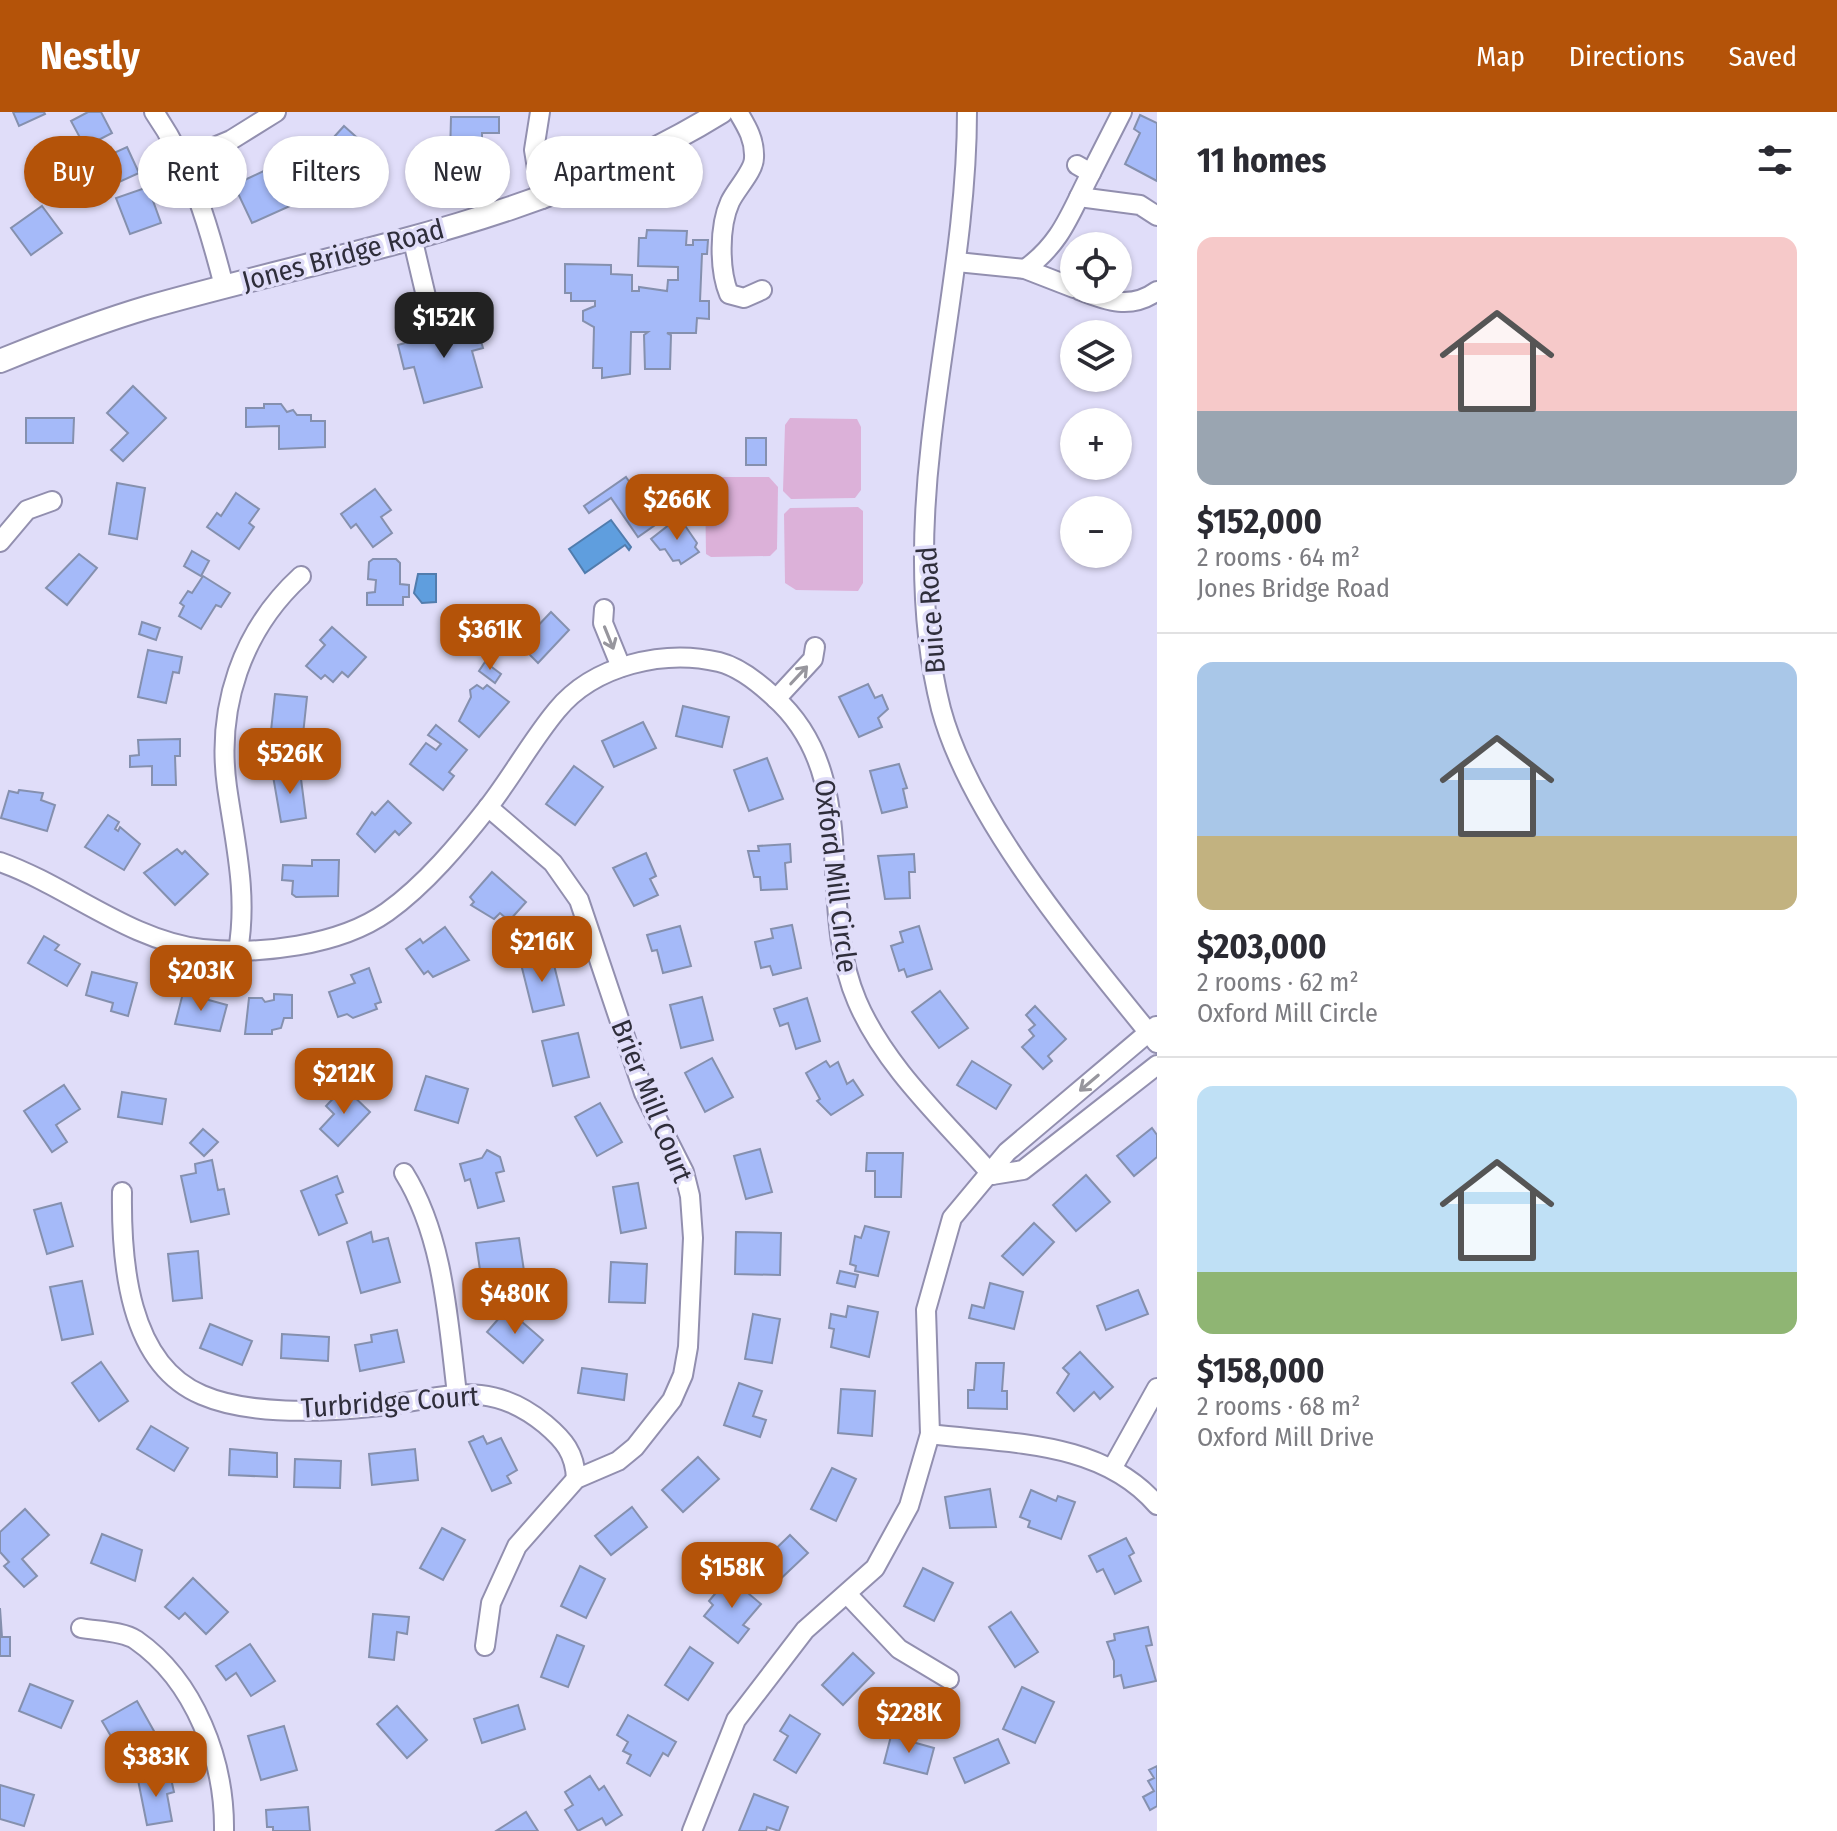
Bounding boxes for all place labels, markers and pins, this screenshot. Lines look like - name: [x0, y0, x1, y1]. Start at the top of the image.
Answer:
- pin: $152K: [388, 292, 500, 360]
- pin: $266K: [621, 474, 733, 542]
- pin: $361K: [434, 604, 546, 672]
- pin: $526K: [234, 728, 346, 796]
- pin: $216K: [486, 916, 598, 984]
- pin: $203K: [145, 945, 257, 1013]
- pin: $212K: [288, 1048, 400, 1116]
- pin: $480K: [459, 1268, 571, 1336]
- pin: $158K: [676, 1542, 788, 1610]
- pin: $228K: [853, 1687, 965, 1755]
- pin: $383K: [100, 1731, 212, 1799]

